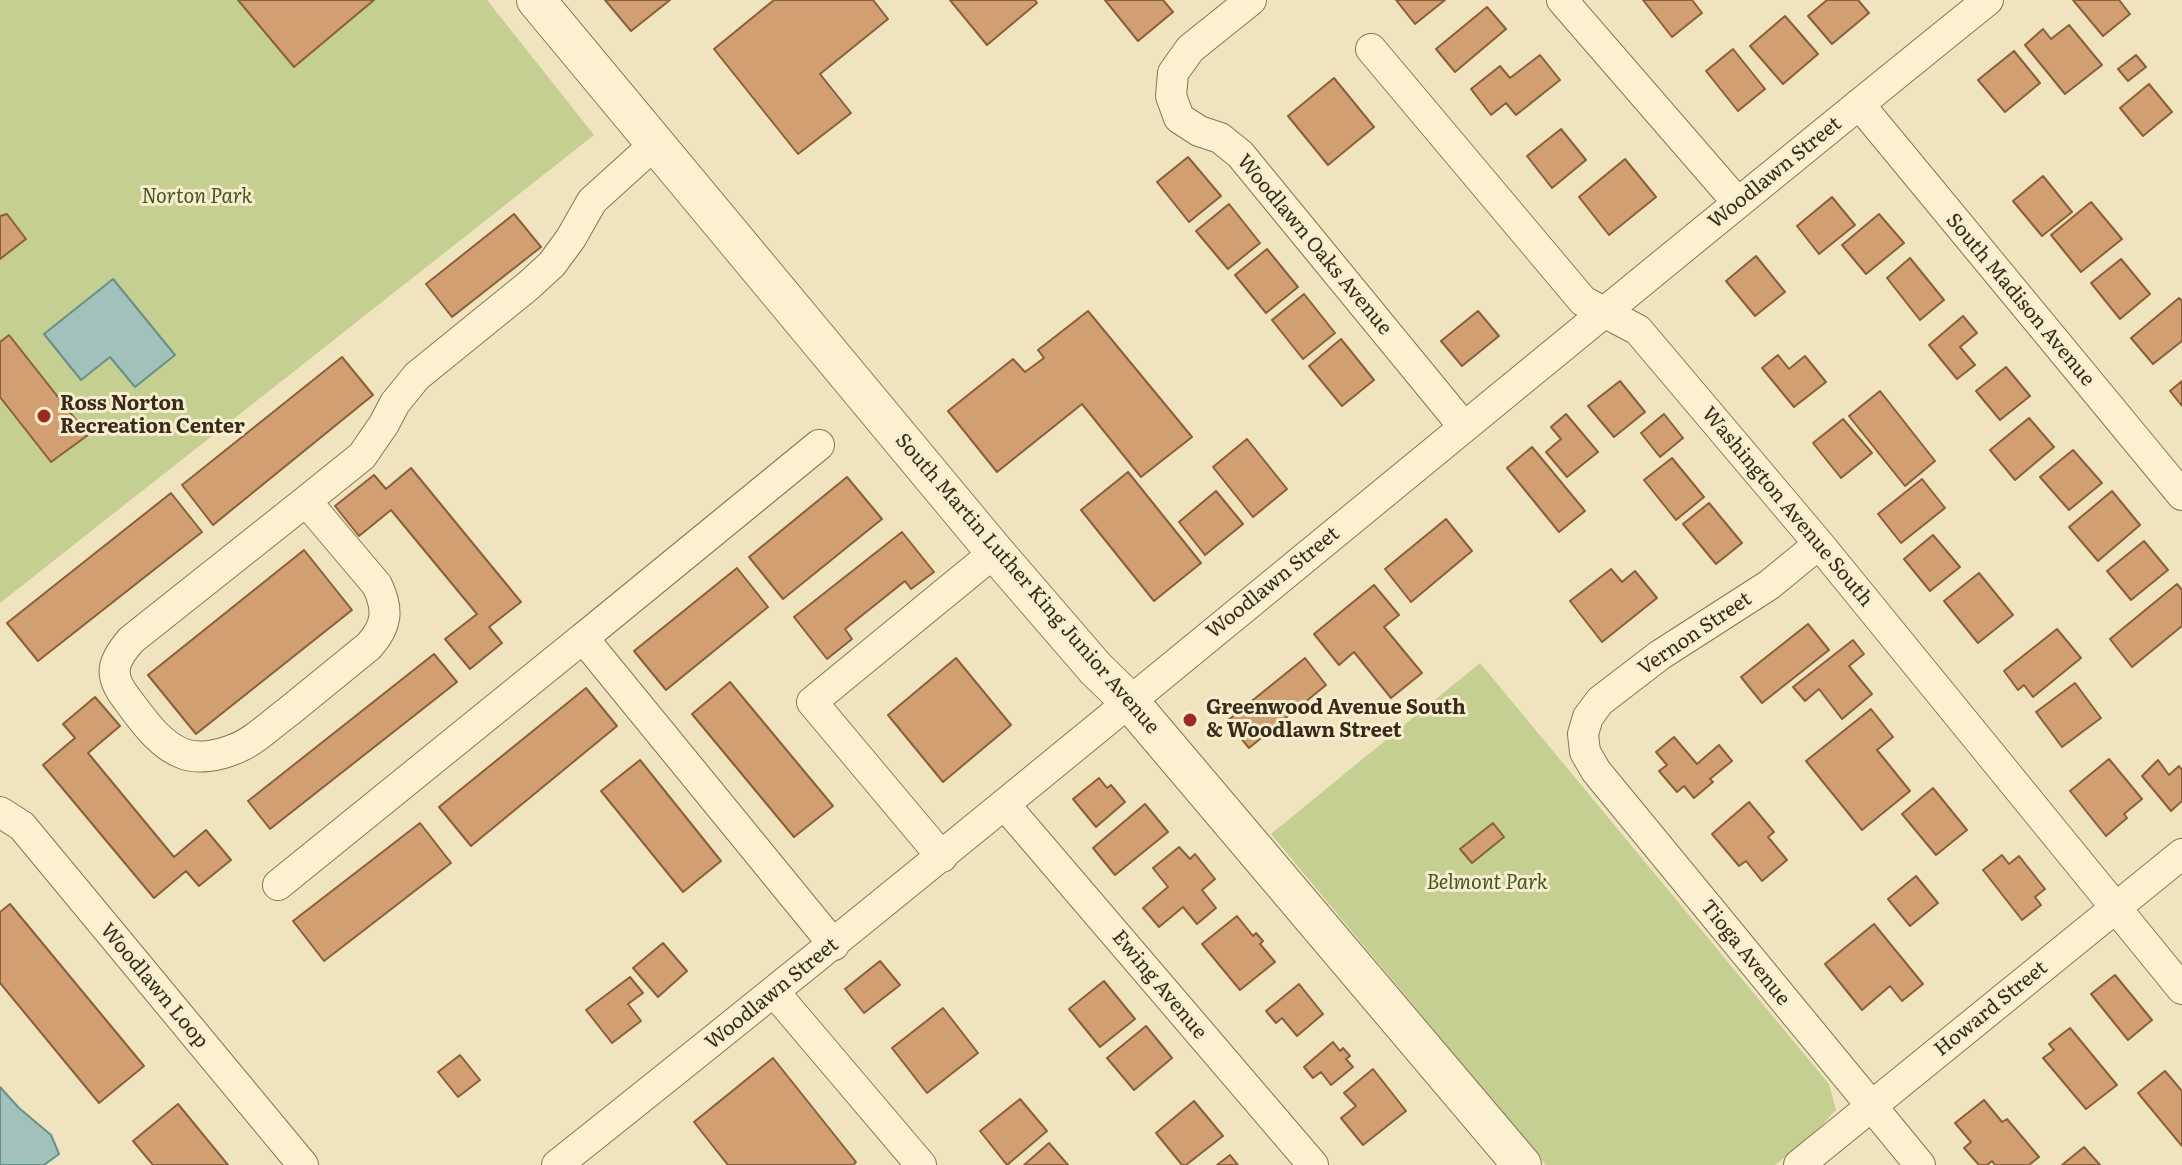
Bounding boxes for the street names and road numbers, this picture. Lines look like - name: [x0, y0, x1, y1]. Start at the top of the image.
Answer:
- street label: Woodlawn Street: [1704, 112, 1846, 234]
- street label: Woodlawn Oaks Avenue: [1231, 150, 1397, 340]
- street label: South Madison Avenue: [1941, 209, 2099, 391]
- street label: Washington Avenue South: [1696, 402, 1878, 612]
- street label: South Martin Luther King Junior Avenue: [890, 429, 1164, 739]
- street label: Woodlawn Street: [1202, 522, 1344, 644]
- street label: Vernon Street: [1634, 587, 1756, 681]
- street label: Tioga Avenue: [1695, 895, 1795, 1011]
- street label: Woodlawn Loop: [95, 919, 213, 1053]
- street label: Ewing Avenue: [1106, 926, 1212, 1044]
- street label: Woodlawn Street: [701, 933, 843, 1055]
- street label: Howard Street: [1930, 956, 2052, 1062]

